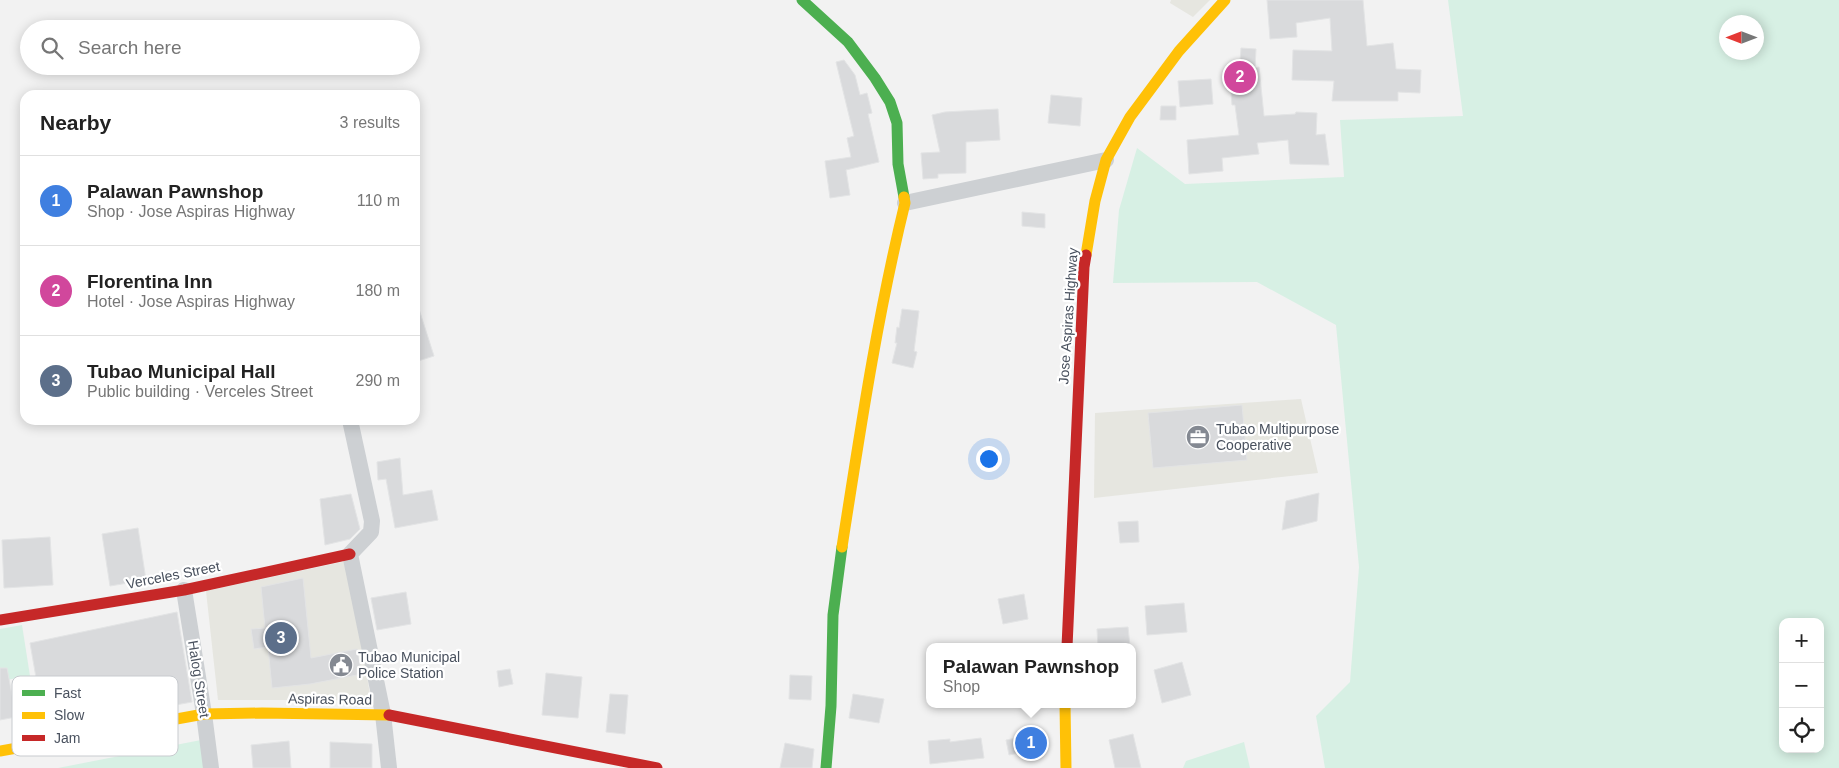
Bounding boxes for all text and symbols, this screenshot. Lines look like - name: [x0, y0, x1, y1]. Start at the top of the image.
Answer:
- north arrow: [1719, 15, 1764, 60]
- search box: [20, 20, 420, 75]
- icon: search: [38, 34, 66, 62]
- text: Search here: [78, 37, 182, 58]
- pin: 2: [1224, 58, 1256, 96]
- text: Nearby: [40, 111, 111, 134]
- text: 3 results: [340, 114, 400, 131]
- text: Palawan Pawnshop: [87, 181, 263, 202]
- text: 1: [52, 192, 60, 209]
- text: 110 m: [357, 192, 400, 209]
- text: Shop · Jose Aspiras Highway: [87, 203, 295, 220]
- street label: Jose Aspiras Highway: [1055, 247, 1081, 385]
- text: Florentina Inn: [87, 271, 213, 292]
- text: 2: [52, 282, 60, 299]
- text: 180 m: [356, 282, 400, 299]
- text: Hotel · Jose Aspiras Highway: [87, 293, 295, 310]
- text: Tubao Municipal Hall: [87, 361, 276, 382]
- text: 3: [52, 372, 60, 389]
- text: 290 m: [356, 372, 400, 389]
- text: Public building · Verceles Street: [87, 383, 313, 400]
- place label: Tubao Multipurpose Cooperative: [1216, 421, 1339, 453]
- office icon: Tubao Multipurpose Cooperative: [1185, 424, 1211, 450]
- your location: [976, 446, 1002, 472]
- street label: Verceles Street: [125, 558, 221, 592]
- map controls: [1779, 618, 1824, 753]
- button: +: [1779, 618, 1824, 663]
- pin: 3: [265, 619, 297, 657]
- street label: Halog Street: [185, 639, 213, 719]
- popup: [926, 643, 1136, 708]
- place label: Tubao Municipal Police Station: [358, 649, 460, 681]
- public building icon: Tubao Municipal Police Station: [328, 652, 354, 678]
- text: Palawan Pawnshop: [943, 656, 1119, 677]
- button: −: [1779, 663, 1824, 708]
- legend: [12, 676, 178, 756]
- text: Shop: [943, 678, 980, 695]
- text: Fast: [54, 685, 81, 701]
- street label: Aspiras Road: [288, 690, 372, 708]
- text: Slow: [54, 707, 85, 723]
- button: locate: [1779, 708, 1824, 753]
- pin: 1: [1015, 724, 1047, 762]
- text: Jam: [54, 730, 80, 746]

